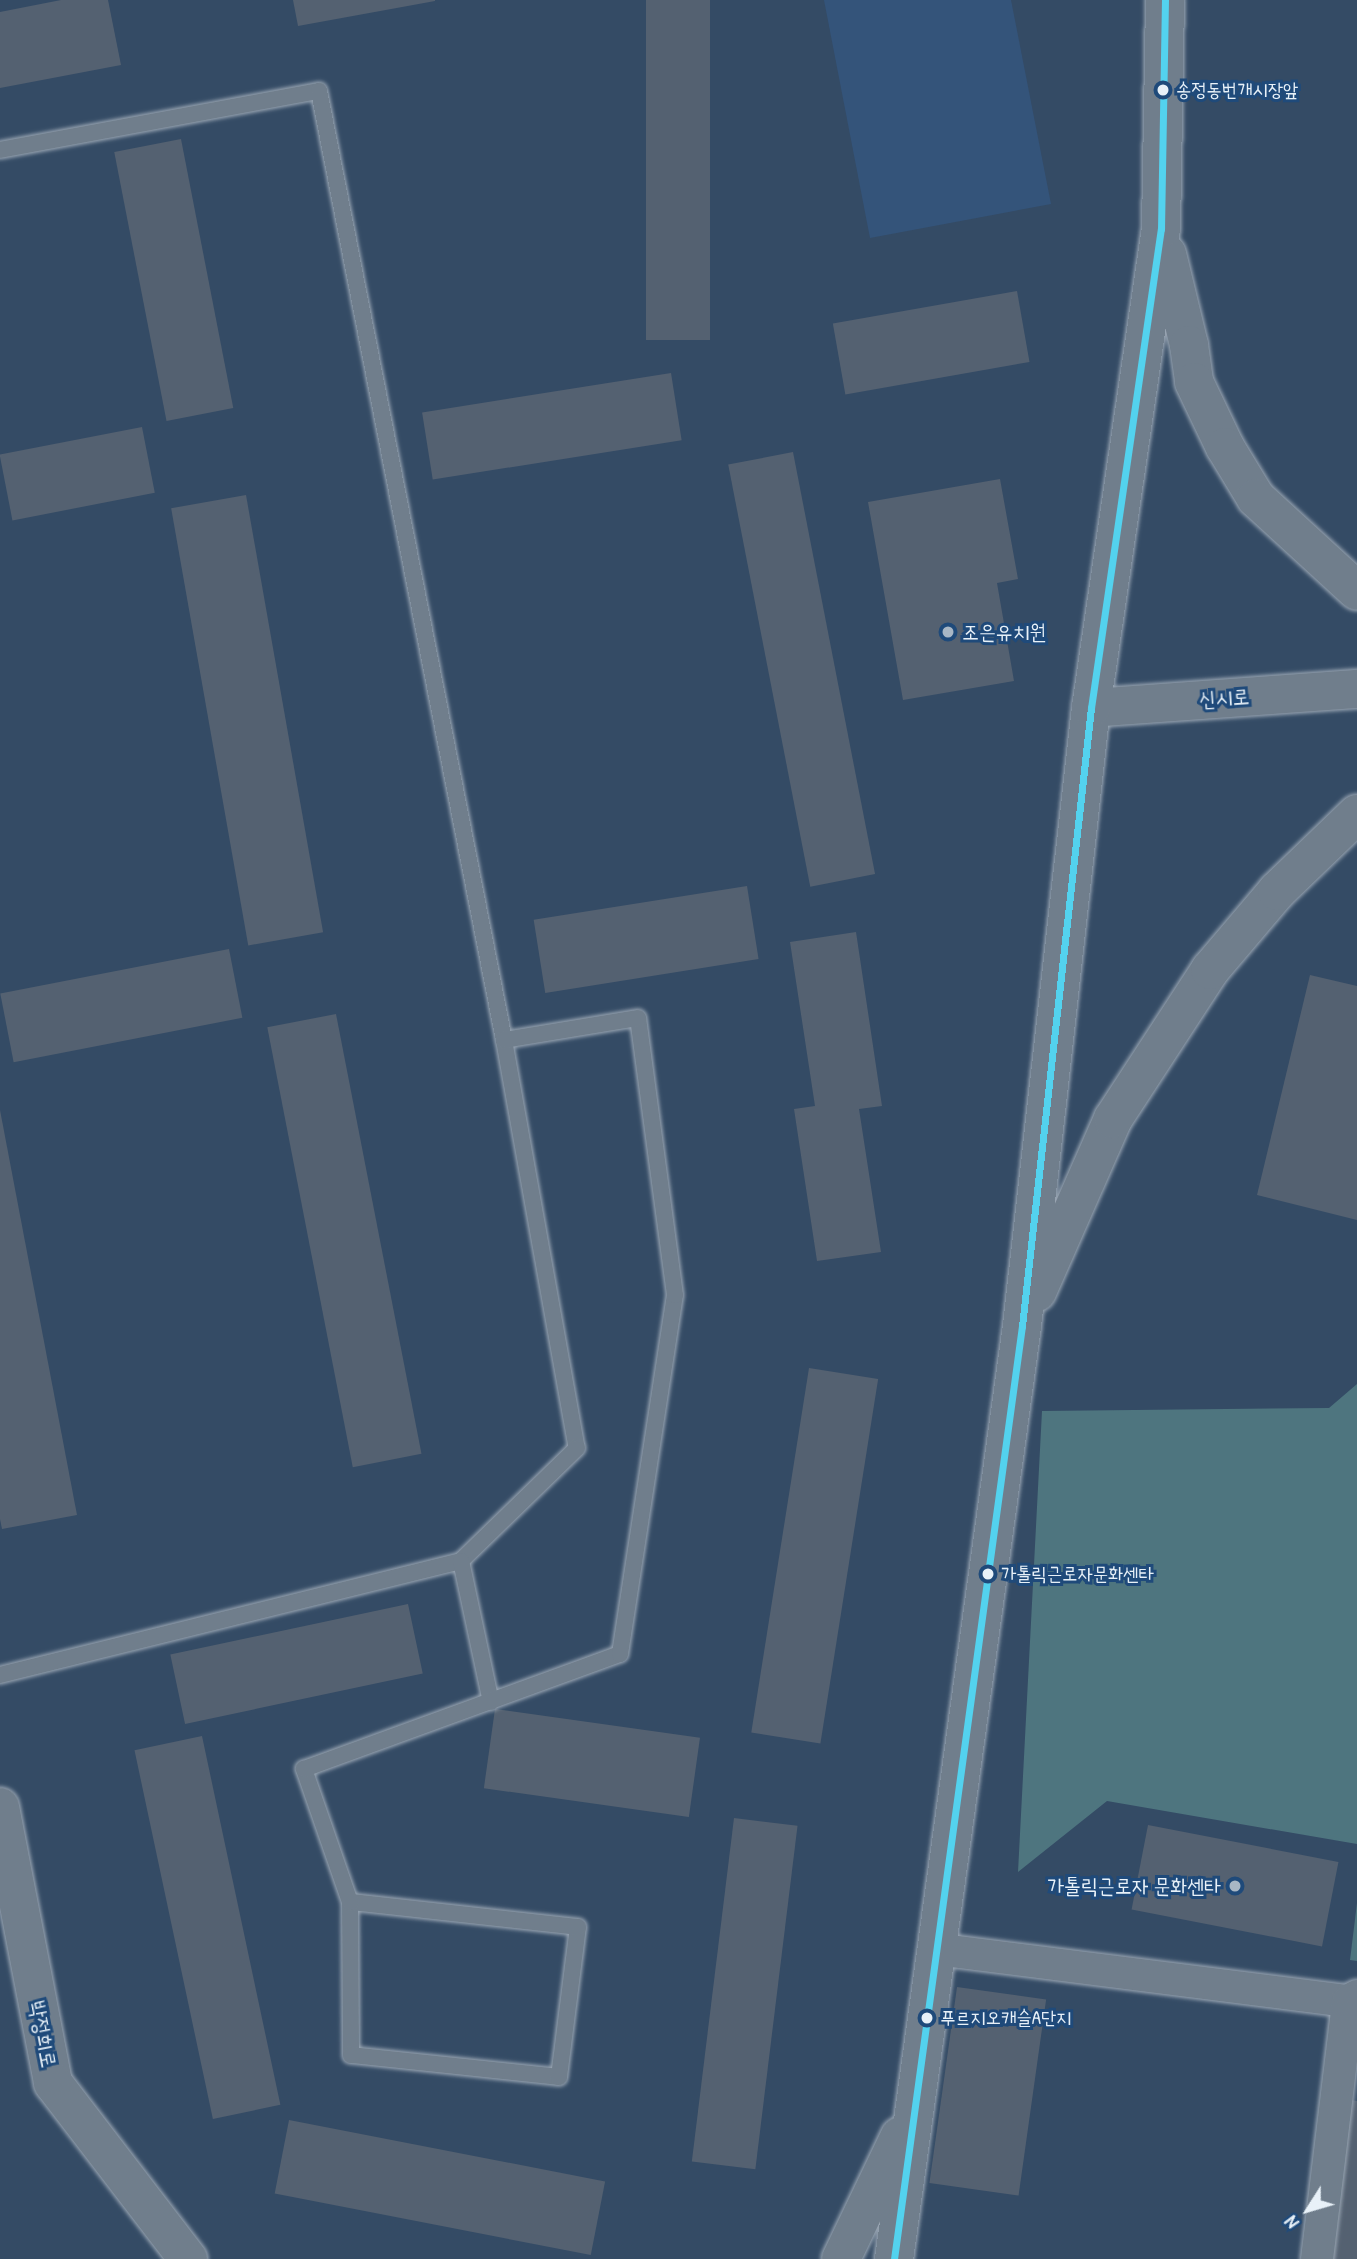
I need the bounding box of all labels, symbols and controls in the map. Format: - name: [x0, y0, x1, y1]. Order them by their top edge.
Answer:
- place label: 송정동번개시장앞: [1176, 79, 1298, 101]
- marker: 송정동번개시장앞: [1156, 83, 1170, 97]
- place label: 조은유치원: [962, 619, 1046, 645]
- marker: 조은유치원: [940, 624, 956, 640]
- street label: 신시로: [1198, 684, 1250, 712]
- place label: 가톨릭근로자문화센타: [1001, 1563, 1154, 1585]
- marker: 가톨릭근로자문화센타: [981, 1567, 995, 1581]
- place label: 가톨릭근로자 문화센타: [1047, 1873, 1221, 1899]
- marker: 가톨릭근로자 문화센타: [1227, 1878, 1243, 1894]
- street label: 박정희로: [24, 1998, 62, 2070]
- place label: 푸르지오캐슬A단지: [940, 2007, 1072, 2029]
- marker: 푸르지오캐슬A단지: [920, 2011, 934, 2025]
- north arrow: [1273, 2175, 1343, 2245]
- text: N: [1278, 2211, 1305, 2235]

